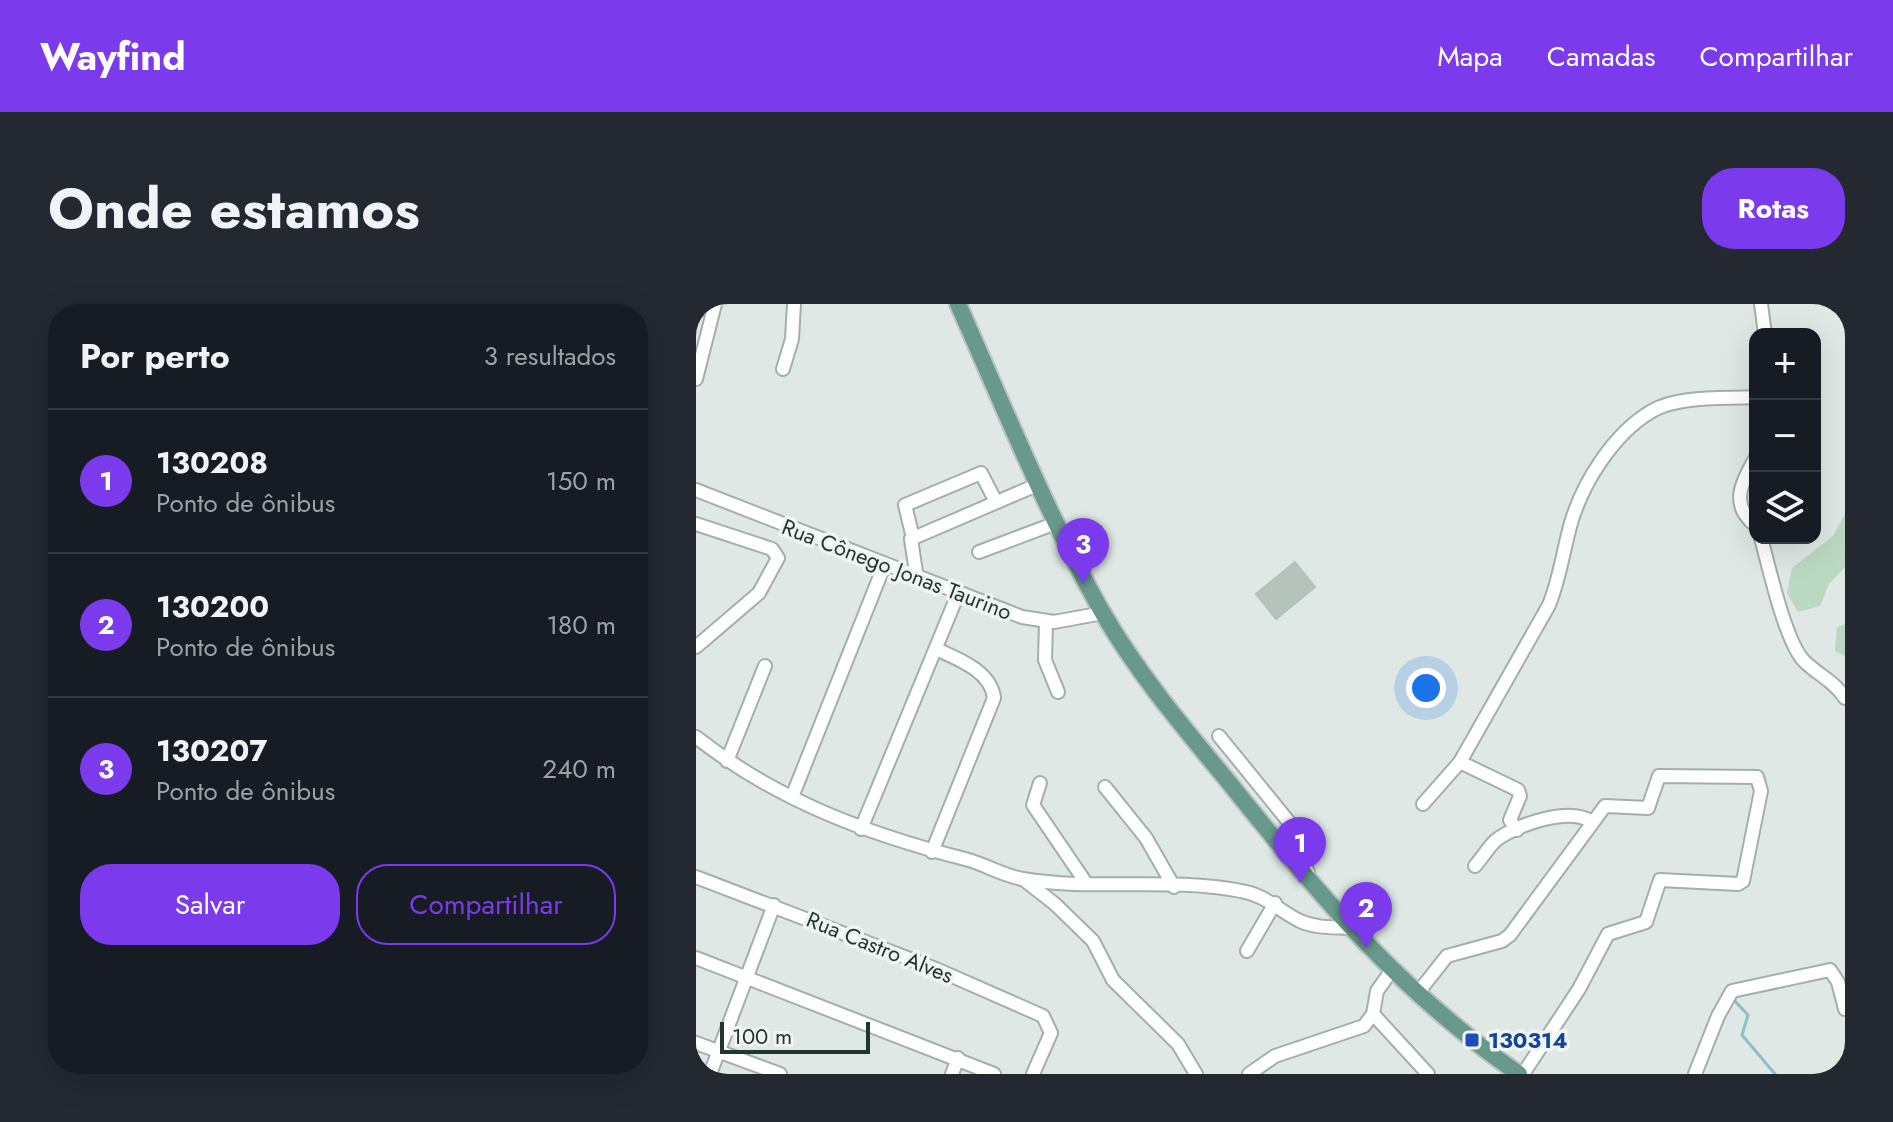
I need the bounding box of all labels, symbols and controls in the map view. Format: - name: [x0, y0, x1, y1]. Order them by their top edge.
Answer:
- text: Wayfind: [40, 29, 186, 84]
- text: Mapa: [1437, 36, 1503, 77]
- text: Camadas: [1547, 36, 1655, 77]
- text: Compartilhar: [1699, 36, 1853, 77]
- text: Onde estamos: [48, 168, 420, 249]
- button: Rotas: [1702, 168, 1845, 249]
- map controls: [1749, 328, 1821, 544]
- button: +: [1749, 328, 1821, 400]
- text: Por perto: [80, 332, 230, 381]
- text: 3 resultados: [484, 337, 616, 375]
- button: −: [1749, 400, 1821, 472]
- text: 130208: [156, 441, 268, 484]
- text: 1: [99, 462, 113, 500]
- text: 150 m: [546, 462, 616, 500]
- button: layers: [1749, 472, 1821, 544]
- text: Ponto de ônibus: [156, 484, 335, 522]
- street label: Rua Cônego Jonas Taurino: [777, 510, 1017, 628]
- pin: 3: [1057, 518, 1109, 584]
- text: 130200: [156, 585, 269, 628]
- text: 2: [97, 606, 115, 644]
- text: 180 m: [546, 606, 616, 644]
- text: Ponto de ônibus: [156, 628, 335, 666]
- your location: [1406, 668, 1446, 708]
- text: 130207: [156, 729, 267, 772]
- text: 3: [98, 750, 114, 788]
- text: 240 m: [542, 750, 616, 788]
- text: Ponto de ônibus: [156, 772, 335, 810]
- pin: 1: [1274, 817, 1326, 883]
- button: Salvar: [80, 864, 340, 945]
- button: Compartilhar: [356, 864, 616, 945]
- pin: 2: [1340, 882, 1392, 948]
- street label: Rua Castro Alves: [802, 903, 958, 991]
- scale bar: [720, 1018, 870, 1054]
- text: 100 m: [732, 1020, 792, 1052]
- place label: 130314: [1488, 1024, 1568, 1056]
- marker: 130314: [1463, 1031, 1481, 1049]

